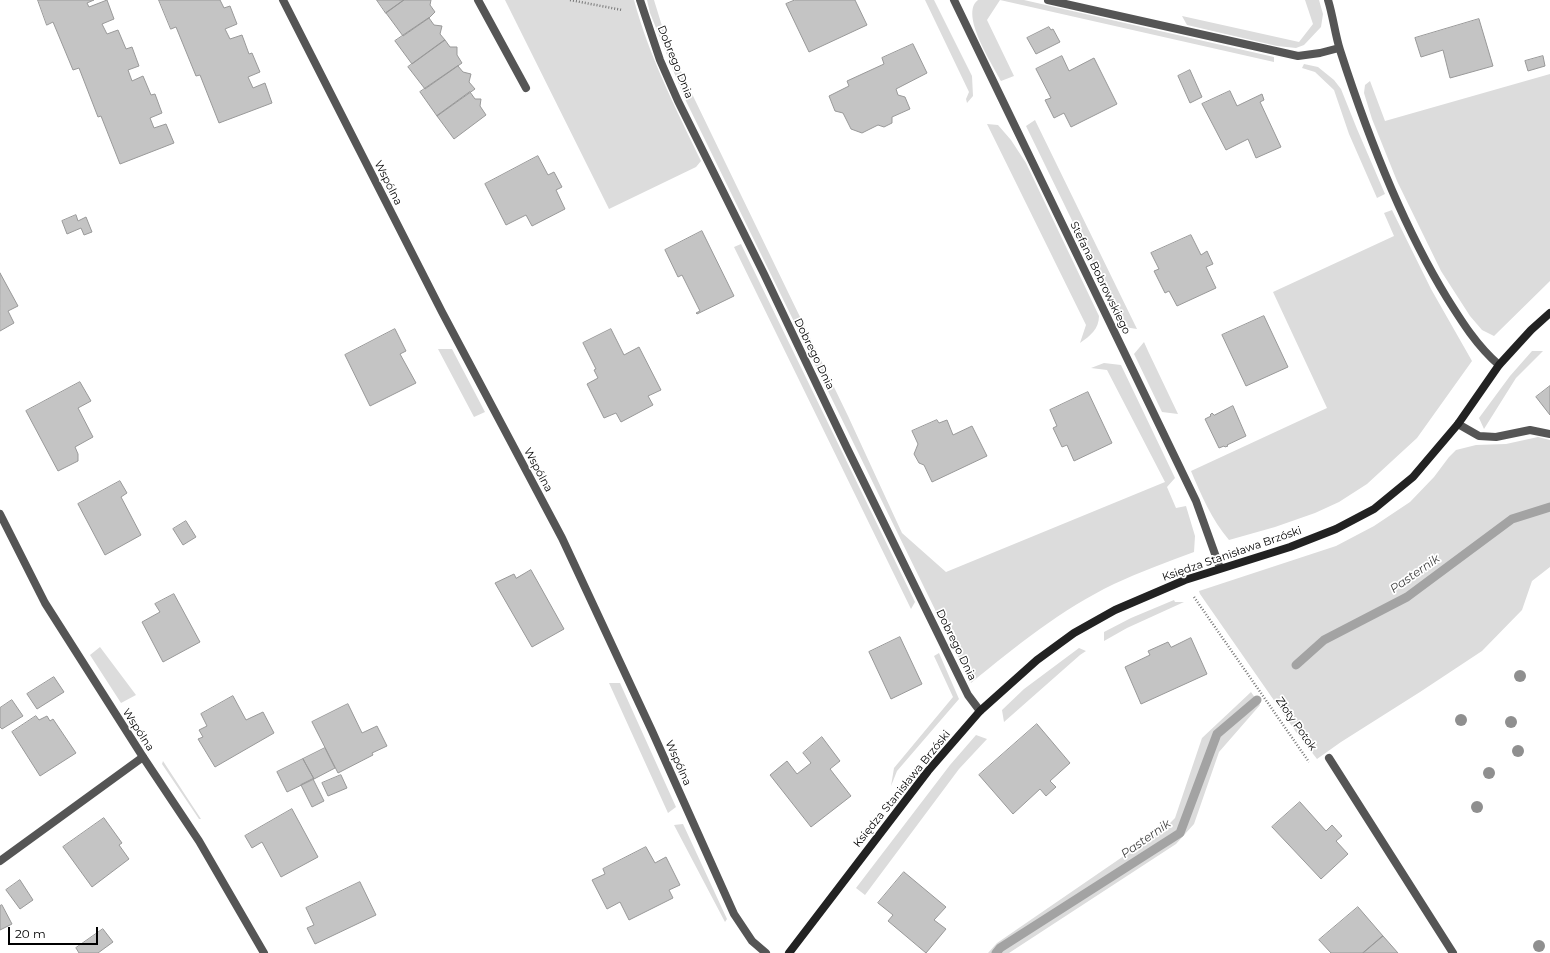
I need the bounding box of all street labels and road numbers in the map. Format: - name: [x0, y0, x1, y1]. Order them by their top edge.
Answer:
- street label: Dobrego Dnia: [654, 24, 696, 100]
- street label: Wspólna: [371, 159, 405, 207]
- street label: Stefana Bobrowskiego: [1067, 219, 1133, 337]
- street label: Dobrego Dnia: [791, 316, 837, 392]
- street label: Wspólna: [521, 446, 555, 494]
- street label: Księdza Stanisława Brzóski: [1161, 524, 1303, 584]
- street label: Dobrego Dnia: [933, 607, 979, 683]
- street label: Złoty Potok: [1273, 695, 1319, 753]
- street label: Wspólna: [119, 706, 157, 754]
- street label: Księdza Stanisława Brzóski: [851, 728, 953, 850]
- street label: Wspólna: [662, 738, 694, 788]

